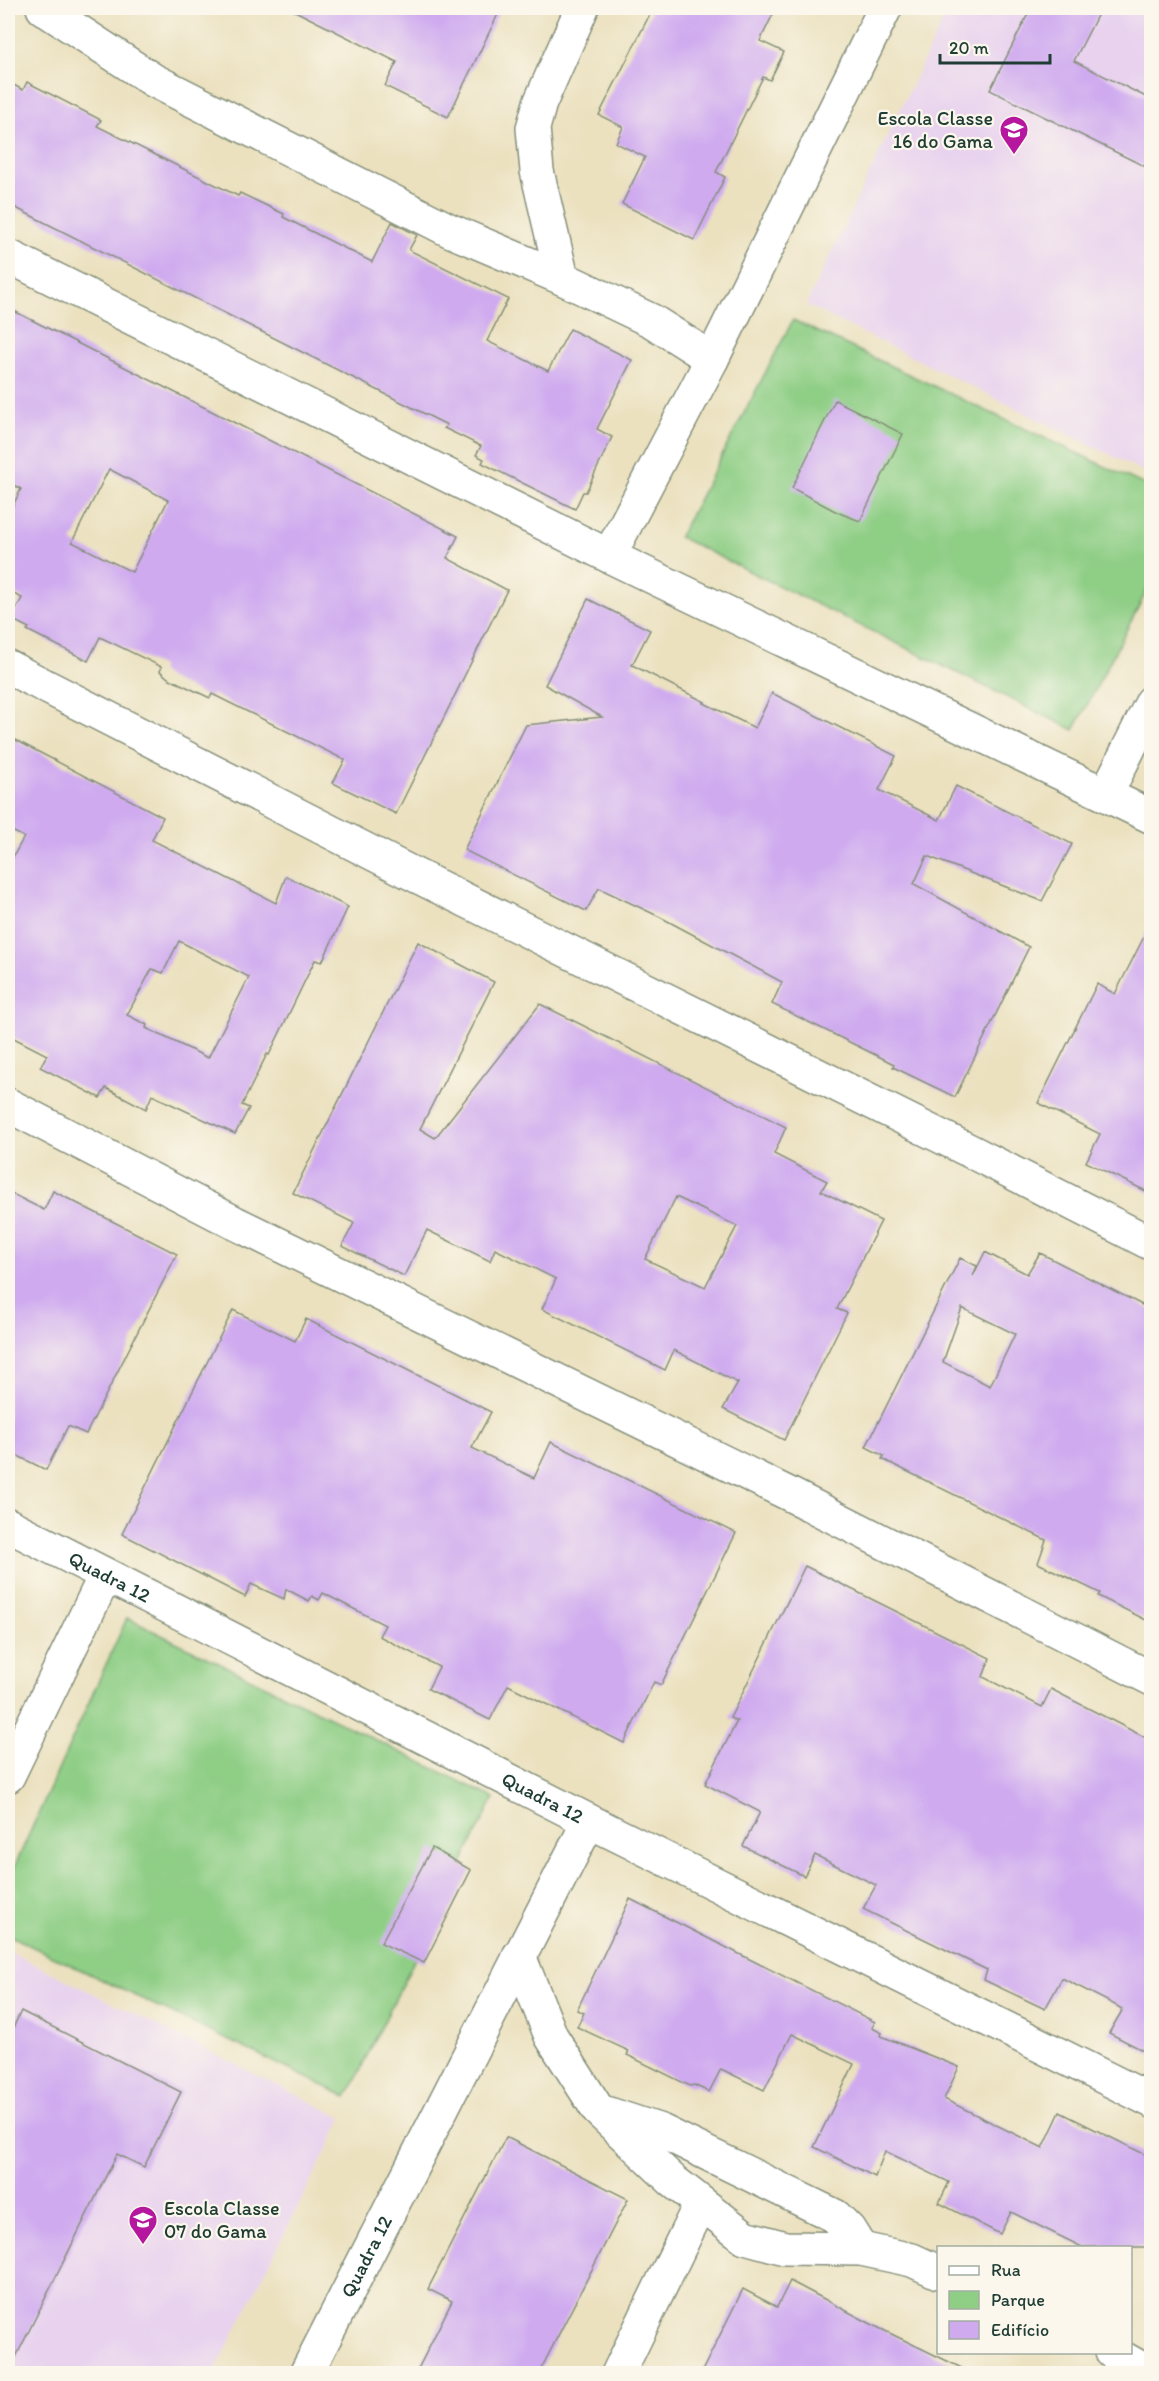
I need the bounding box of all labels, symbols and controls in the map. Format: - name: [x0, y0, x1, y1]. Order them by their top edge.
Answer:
- scale bar: [940, 27, 1050, 65]
- text: 20 m: [949, 37, 989, 59]
- place label: Escola Classe 16 do Gama: [877, 106, 994, 153]
- school or university icon: Escola Classe 16 do Gama: [998, 114, 1030, 156]
- street label: Quadra 12: [65, 1546, 155, 1608]
- street label: Quadra 12: [498, 1767, 588, 1828]
- place label: Escola Classe 07 do Gama: [164, 2196, 280, 2243]
- school or university icon: Escola Classe 07 do Gama: [127, 2204, 159, 2246]
- street label: Quadra 12: [335, 2211, 397, 2301]
- legend: [937, 2246, 1132, 2354]
- text: Rua: [991, 2259, 1021, 2281]
- text: Parque: [991, 2289, 1045, 2311]
- text: Edifício: [991, 2319, 1049, 2341]

